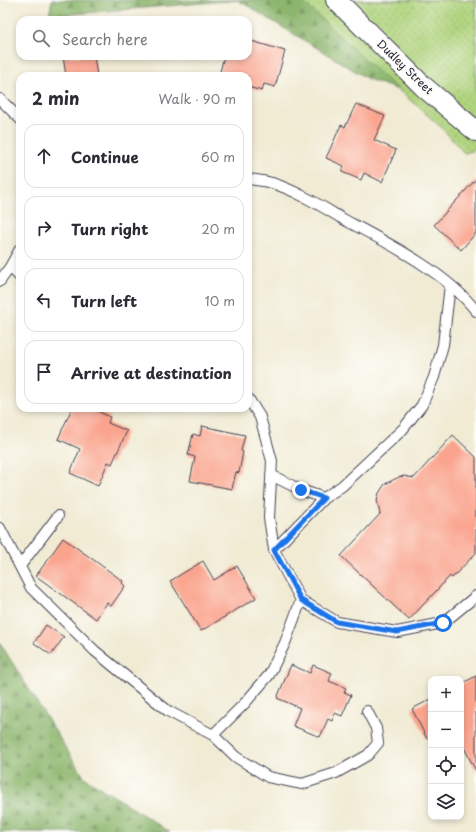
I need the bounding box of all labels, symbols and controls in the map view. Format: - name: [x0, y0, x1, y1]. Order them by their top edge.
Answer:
- search box: [16, 16, 252, 60]
- icon: search: [30, 27, 52, 49]
- text: Search here: [62, 27, 148, 50]
- street label: Dudley Street: [373, 35, 438, 98]
- text: 2 min: [32, 85, 79, 111]
- text: Walk · 90 m: [159, 89, 236, 108]
- icon: ahead: [33, 145, 55, 167]
- text: Continue: [71, 145, 139, 168]
- text: 60 m: [201, 147, 235, 166]
- icon: right: [33, 217, 55, 239]
- text: Turn right: [71, 217, 148, 240]
- text: 20 m: [201, 219, 235, 238]
- icon: left: [33, 289, 55, 311]
- text: Turn left: [71, 289, 137, 312]
- text: 10 m: [205, 291, 235, 310]
- icon: arrive: [33, 361, 55, 383]
- text: Arrive at destination: [71, 361, 232, 384]
- route end: [292, 481, 310, 499]
- route start: [434, 614, 452, 632]
- map controls: [428, 676, 464, 820]
- button: +: [428, 676, 464, 712]
- button: −: [428, 712, 464, 748]
- button: locate: [428, 748, 464, 784]
- button: layers: [428, 784, 464, 820]

